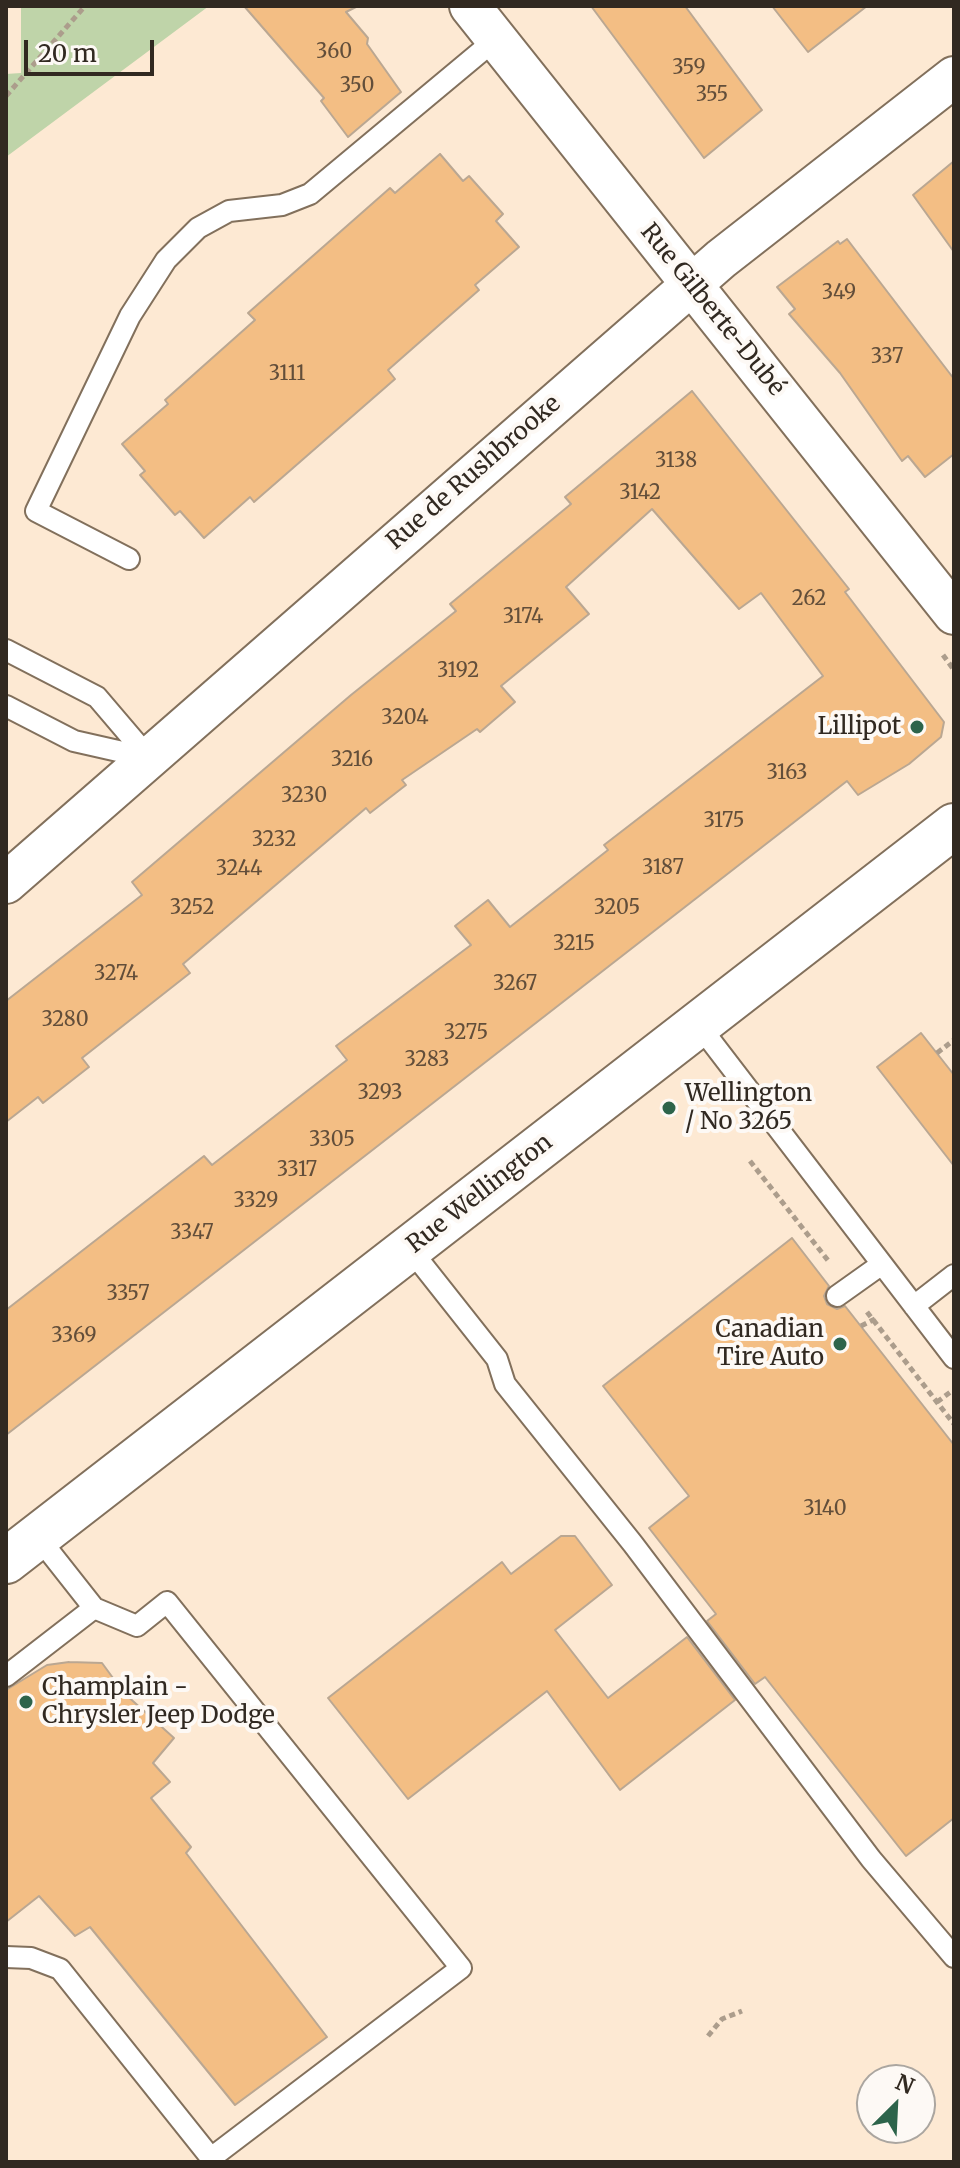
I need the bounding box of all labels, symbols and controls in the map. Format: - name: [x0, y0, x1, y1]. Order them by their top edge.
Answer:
- scale bar: [28, 24, 158, 74]
- text: 20 m: [38, 38, 97, 69]
- house number: 360: [316, 40, 352, 64]
- house number: 359: [672, 56, 706, 80]
- house number: 350: [340, 74, 374, 98]
- house number: 355: [696, 83, 728, 107]
- street label: Rue Gilberte-Dubé: [634, 218, 790, 402]
- house number: 349: [822, 281, 856, 305]
- house number: 337: [871, 345, 903, 369]
- house number: 3111: [269, 362, 305, 386]
- street label: Rue de Rushbrooke: [381, 390, 567, 556]
- house number: 3138: [655, 449, 697, 473]
- house number: 3142: [619, 481, 661, 505]
- house number: 262: [792, 587, 826, 611]
- house number: 3174: [503, 605, 543, 629]
- house number: 3192: [437, 659, 479, 683]
- house number: 3204: [381, 706, 429, 730]
- place label: Lillipot: [818, 713, 901, 741]
- marker: Lillipot: [908, 718, 926, 736]
- house number: 3216: [331, 748, 373, 772]
- house number: 3163: [766, 761, 808, 785]
- house number: 3230: [281, 784, 327, 808]
- house number: 3175: [704, 809, 744, 833]
- house number: 3232: [252, 828, 296, 852]
- house number: 3187: [642, 856, 684, 880]
- house number: 3244: [216, 857, 262, 881]
- house number: 3252: [170, 896, 214, 920]
- house number: 3205: [594, 896, 640, 920]
- house number: 3215: [553, 932, 595, 956]
- house number: 3274: [94, 962, 138, 986]
- house number: 3267: [493, 972, 537, 996]
- house number: 3280: [41, 1008, 89, 1032]
- house number: 3275: [444, 1021, 488, 1045]
- house number: 3283: [404, 1048, 450, 1072]
- place label: Wellington / No 3265: [685, 1080, 812, 1136]
- house number: 3293: [358, 1081, 402, 1105]
- marker: Wellington / No 3265: [660, 1099, 678, 1117]
- house number: 3305: [309, 1128, 355, 1152]
- street label: Rue Wellington: [402, 1128, 558, 1260]
- house number: 3317: [277, 1158, 317, 1182]
- house number: 3329: [234, 1189, 278, 1213]
- house number: 3347: [170, 1221, 214, 1245]
- house number: 3357: [106, 1282, 150, 1306]
- place label: Canadian Tire Auto: [715, 1316, 824, 1372]
- house number: 3369: [51, 1324, 97, 1348]
- marker: Canadian Tire Auto: [831, 1335, 849, 1353]
- house number: 3140: [803, 1497, 847, 1521]
- place label: Champlain - Chrysler Jeep Dodge: [42, 1674, 275, 1730]
- marker: Champlain - Chrysler Jeep Dodge: [17, 1693, 35, 1711]
- north arrow: [856, 2064, 936, 2144]
- text: N: [891, 2068, 919, 2100]

